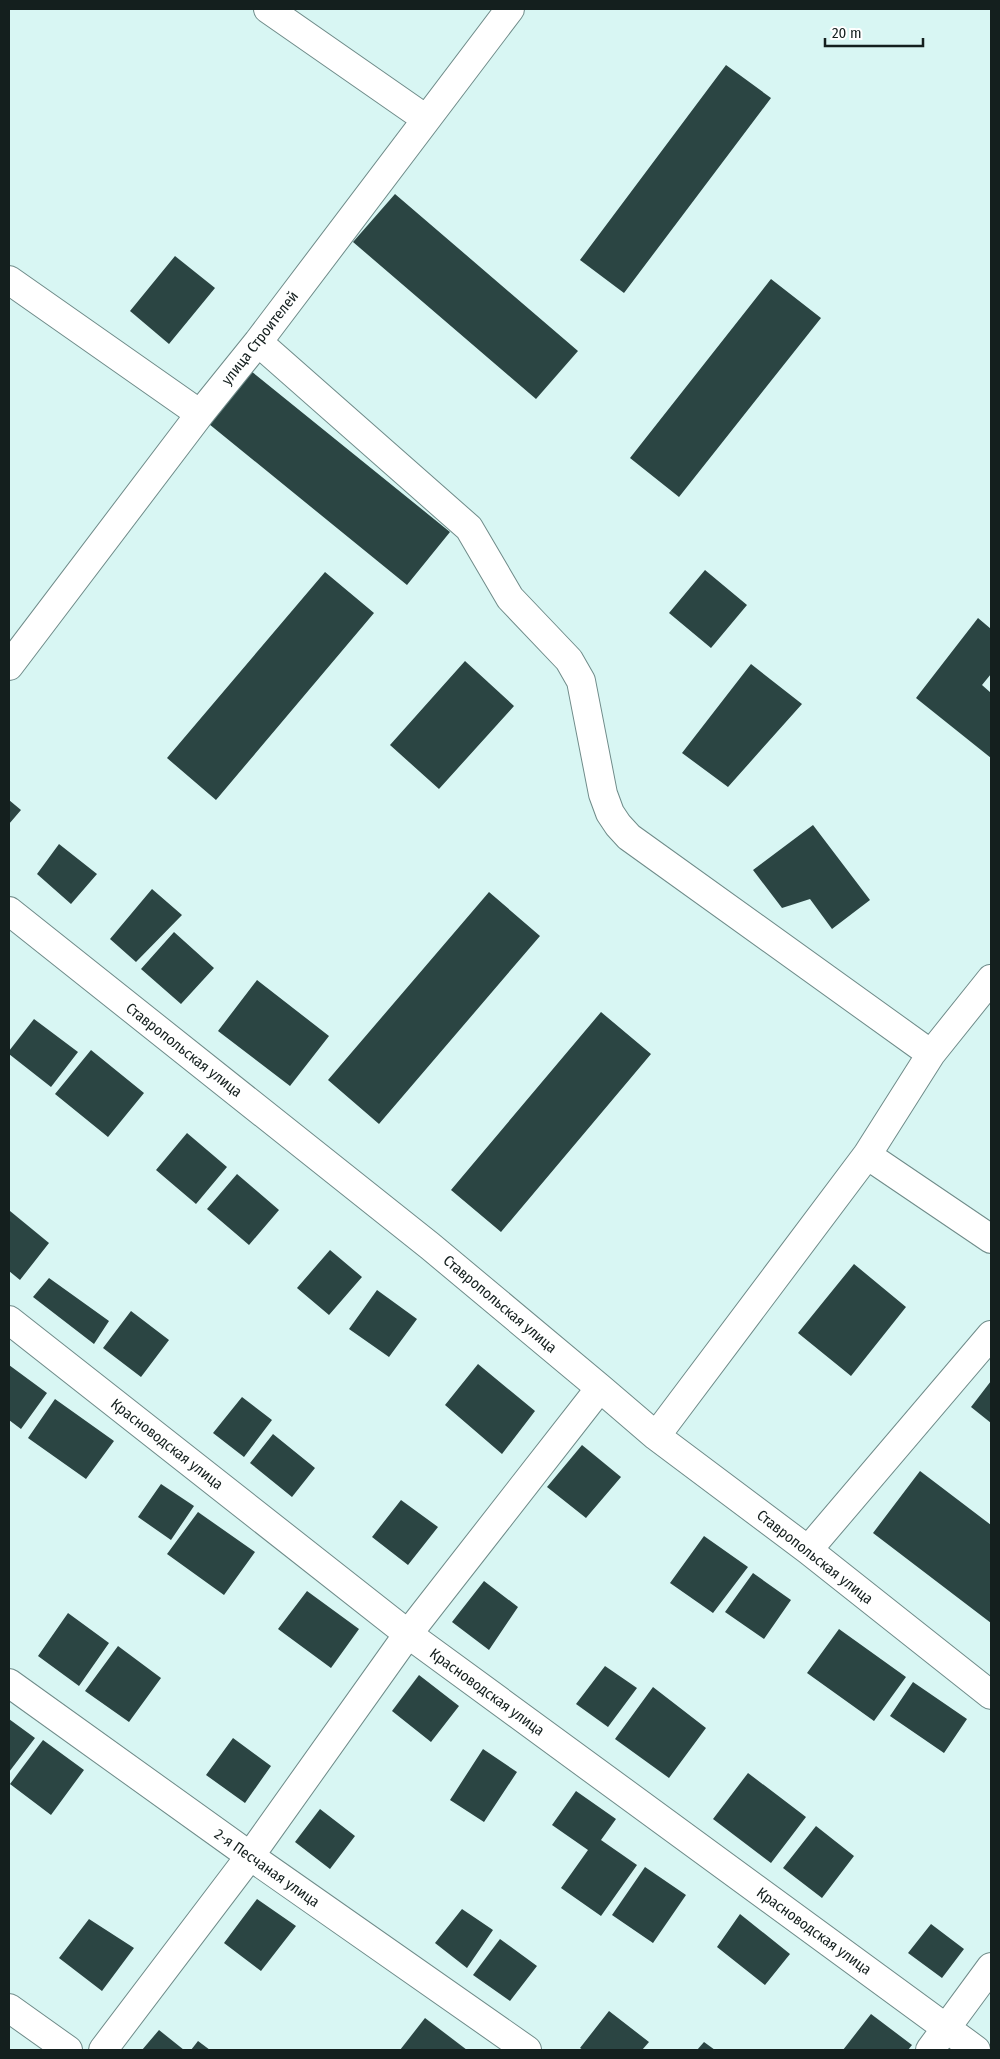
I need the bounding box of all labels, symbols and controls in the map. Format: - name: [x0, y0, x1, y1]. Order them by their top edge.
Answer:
- scale bar: [825, 15, 922, 47]
- text: 20 m: [832, 24, 862, 42]
- street label: улица Строителей: [218, 287, 302, 389]
- street label: Ставропольская улица: [122, 999, 246, 1101]
- street label: Ставропольская улица: [440, 1251, 560, 1357]
- street label: Красноводская улица: [107, 1395, 227, 1493]
- street label: Ставропольская улица: [753, 1506, 877, 1608]
- street label: Красноводская улица: [426, 1644, 548, 1740]
- street label: 2-я Песчаная улица: [211, 1825, 323, 1911]
- street label: Красноводская улица: [753, 1883, 875, 1979]

